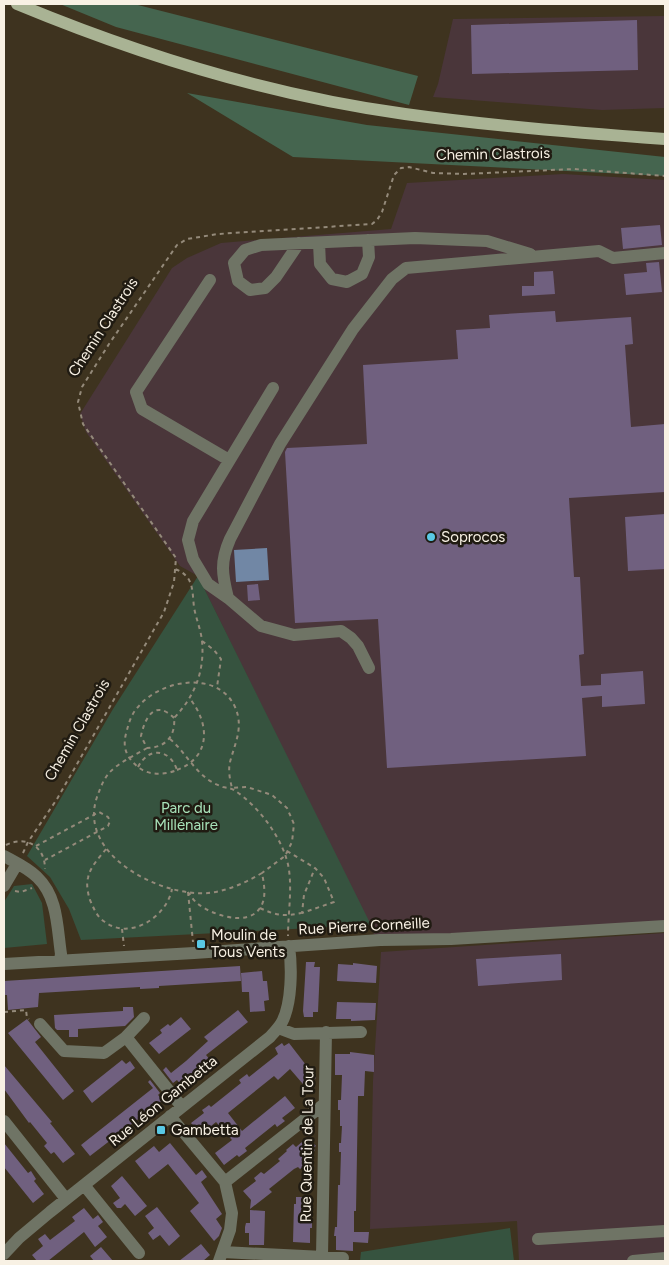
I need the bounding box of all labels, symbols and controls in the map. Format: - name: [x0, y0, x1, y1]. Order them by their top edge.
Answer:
- street label: Chemin Clastrois: [436, 144, 550, 164]
- street label: Chemin Clastrois: [64, 274, 142, 380]
- place label: Soprocos: [441, 528, 505, 546]
- marker: Soprocos: [425, 531, 437, 543]
- street label: Chemin Clastrois: [41, 676, 113, 784]
- park label: Parc du Millénaire: [154, 799, 218, 834]
- street label: Rue Pierre Corneille: [298, 914, 430, 938]
- place label: Moulin de Tous Vents: [211, 926, 285, 961]
- marker: Moulin de Tous Vents: [195, 938, 207, 950]
- street label: Rue Léon Gambetta: [105, 1052, 221, 1150]
- street label: Rue Quentin de La Tour: [297, 1065, 317, 1223]
- place label: Gambetta: [171, 1121, 239, 1139]
- marker: Gambetta: [155, 1124, 167, 1136]

